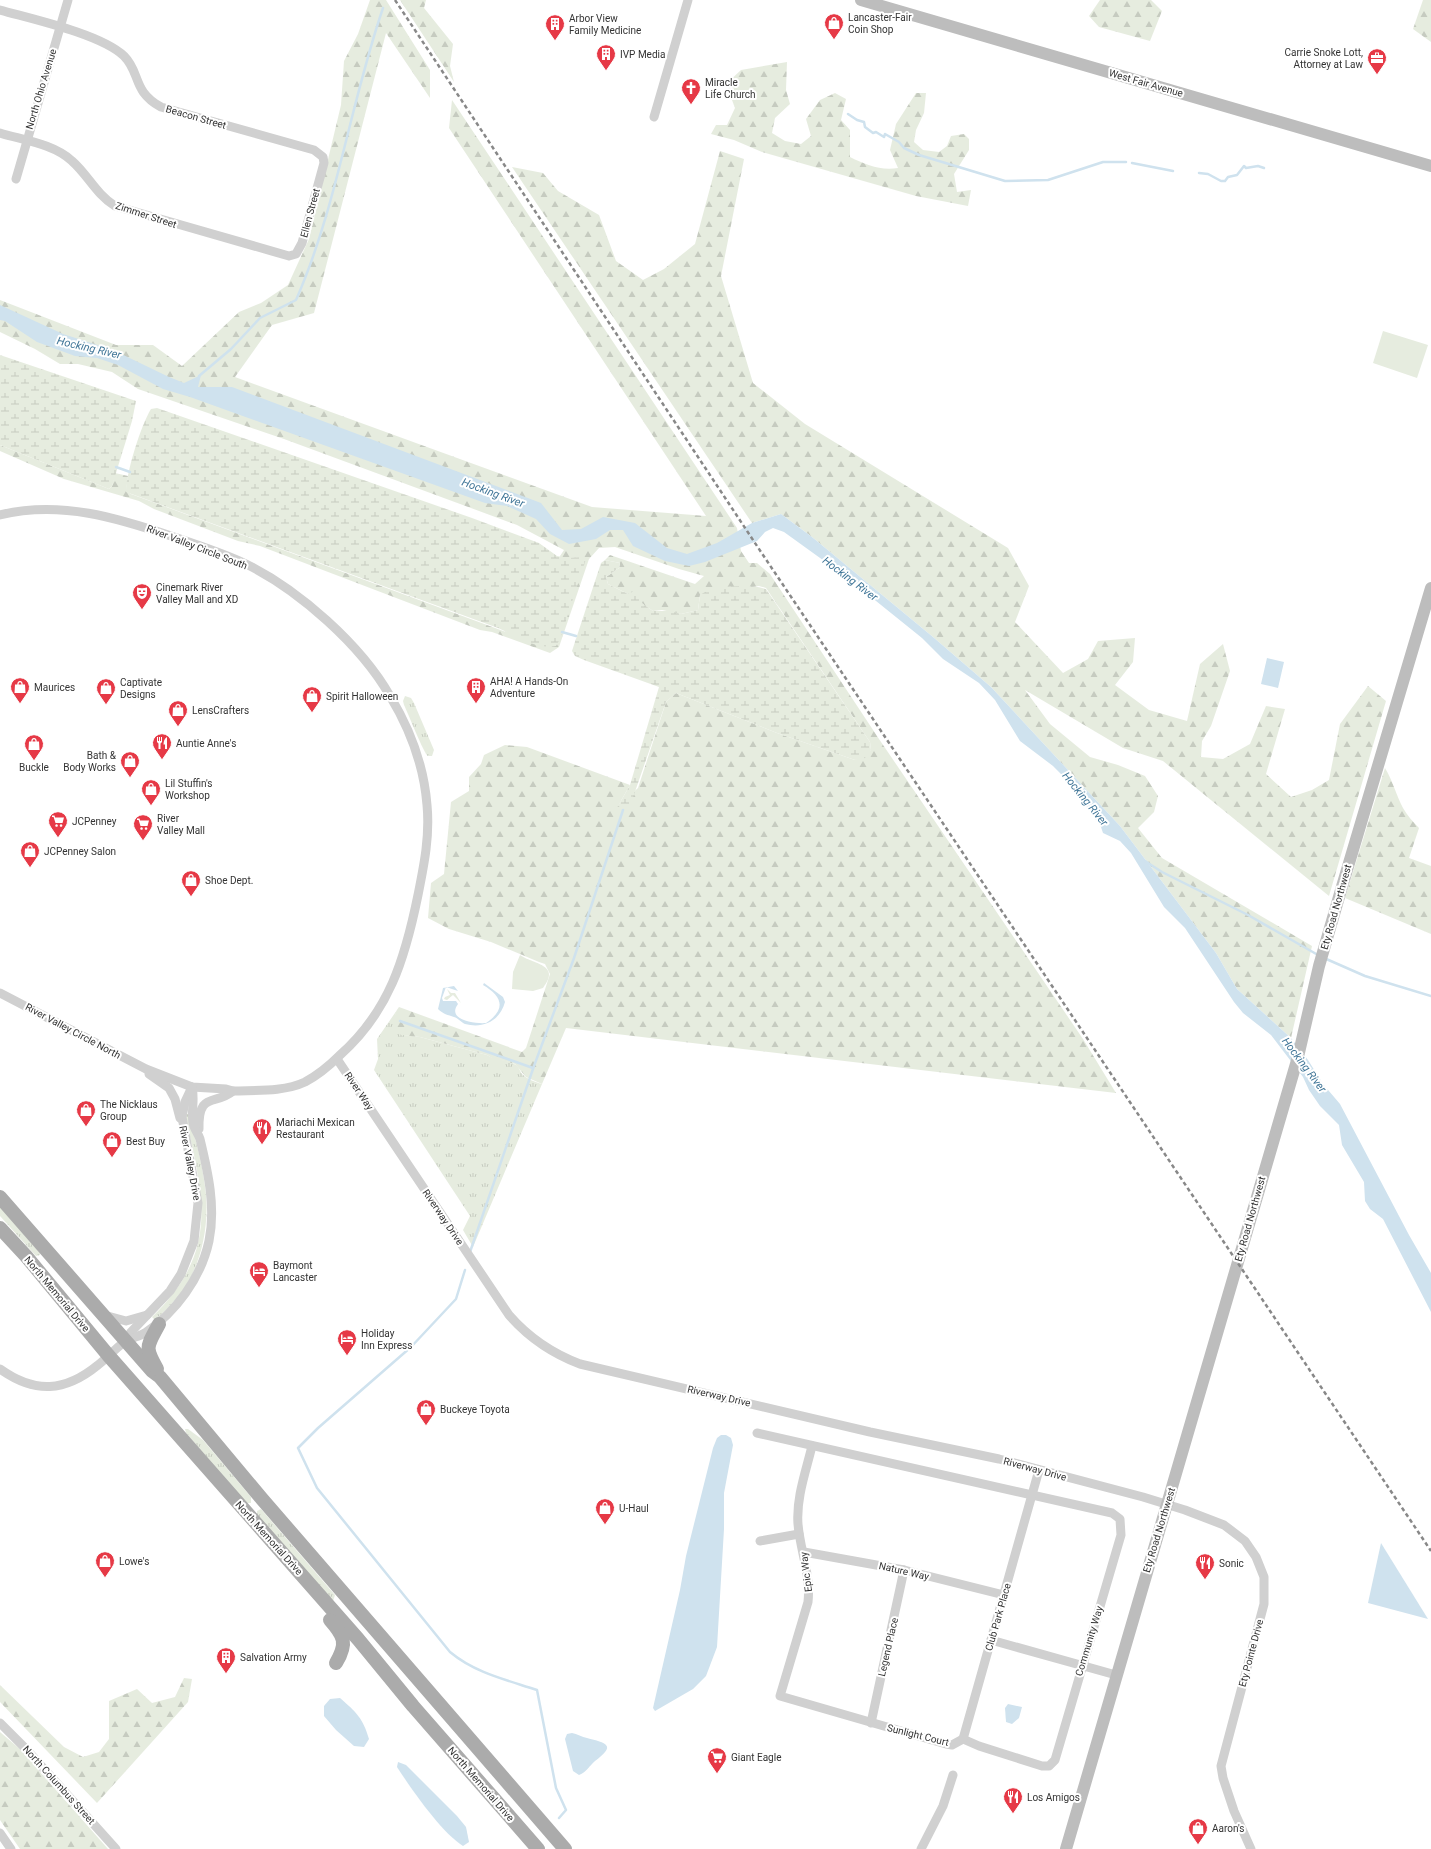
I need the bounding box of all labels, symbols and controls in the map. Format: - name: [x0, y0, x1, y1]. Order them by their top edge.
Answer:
- shop icon: Lancaster-Fair Coin Shop: [823, 12, 845, 40]
- place label: Lancaster-Fair Coin Shop: [848, 12, 912, 35]
- building icon: Arbor View Family Medicine: [544, 13, 566, 41]
- place label: Arbor View Family Medicine: [569, 13, 641, 36]
- building icon: IVP Media: [595, 43, 617, 71]
- street label: North Ohio Avenue: [24, 47, 58, 131]
- place label: Carrie Snoke Lott, Attorney at Law: [1285, 47, 1363, 70]
- office icon: Carrie Snoke Lott, Attorney at Law: [1366, 47, 1388, 75]
- place label: IVP Media: [620, 49, 665, 60]
- street label: West Fair Avenue: [1108, 67, 1184, 99]
- church icon: Miracle Life Church: [680, 77, 702, 105]
- place label: Miracle Life Church: [705, 77, 756, 100]
- street label: Beacon Street: [165, 103, 227, 131]
- street label: Ellen Street: [298, 187, 322, 239]
- street label: Zimmer Street: [114, 200, 178, 230]
- water label: Hocking River: [56, 334, 123, 362]
- water label: Hocking River: [460, 476, 526, 510]
- street label: River Valley Circle South: [145, 523, 249, 571]
- water label: Hocking River: [820, 554, 880, 604]
- theatre icon: Cinemark River Valley Mall and XD: [131, 582, 153, 610]
- place label: Cinemark River Valley Mall and XD: [156, 582, 238, 605]
- shop icon: Maurices: [9, 676, 31, 704]
- building icon: AHA! A Hands-On Adventure: [465, 676, 487, 704]
- place label: AHA! A Hands-On Adventure: [490, 676, 568, 699]
- shop icon: Captivate Designs: [95, 677, 117, 705]
- place label: Captivate Designs: [120, 677, 162, 700]
- place label: Maurices: [34, 682, 75, 693]
- shop icon: Spirit Halloween: [301, 685, 323, 713]
- place label: Spirit Halloween: [326, 691, 398, 702]
- shop icon: LensCrafters: [167, 699, 189, 727]
- place label: LensCrafters: [192, 705, 249, 716]
- restaurant icon: Auntie Anne's: [151, 732, 173, 760]
- shop icon: Buckle: [23, 733, 45, 761]
- place label: Auntie Anne's: [176, 738, 236, 749]
- place label: Bath & Body Works: [63, 750, 117, 773]
- shop icon: Bath & Body Works: [119, 750, 141, 778]
- place label: Buckle: [19, 762, 49, 773]
- water label: Hocking River: [1059, 769, 1111, 829]
- shop icon: Lil Stuffin's Workshop: [140, 778, 162, 806]
- place label: Lil Stuffin's Workshop: [165, 778, 213, 801]
- supermarket icon: JCPenney: [47, 810, 69, 838]
- supermarket icon: River Valley Mall: [132, 813, 154, 841]
- place label: River Valley Mall: [157, 813, 205, 836]
- place label: JCPenney: [72, 816, 117, 827]
- shop icon: JCPenney Salon: [19, 840, 41, 868]
- place label: JCPenney Salon: [44, 846, 116, 857]
- street label: Ety Road Northwest: [1319, 863, 1353, 951]
- shop icon: Shoe Dept.: [180, 869, 202, 897]
- place label: Shoe Dept.: [205, 875, 253, 886]
- street label: River Valley Circle North: [23, 1001, 123, 1061]
- water label: Hocking River: [1279, 1035, 1329, 1095]
- street label: River Way: [342, 1070, 376, 1112]
- shop icon: The Nicklaus Group: [75, 1099, 97, 1127]
- place label: The Nicklaus Group: [100, 1099, 158, 1122]
- restaurant icon: Mariachi Mexican Restaurant: [251, 1117, 273, 1145]
- place label: Mariachi Mexican Restaurant: [276, 1117, 355, 1140]
- street label: River Valley Drive: [177, 1125, 203, 1201]
- shop icon: Best Buy: [101, 1130, 123, 1158]
- place label: Best Buy: [126, 1136, 165, 1147]
- street label: Ety Road Northwest: [1233, 1175, 1267, 1263]
- street label: Riverway Drive: [420, 1187, 466, 1247]
- street label: North Memorial Drive: [22, 1254, 92, 1334]
- hotel icon: Baymont Lancaster: [248, 1260, 270, 1288]
- place label: Baymont Lancaster: [273, 1260, 318, 1283]
- hotel icon: Holiday Inn Express: [336, 1328, 358, 1356]
- place label: Holiday Inn Express: [361, 1328, 412, 1351]
- street label: Riverway Drive: [686, 1383, 752, 1409]
- shop icon: Buckeye Toyota: [415, 1398, 437, 1426]
- place label: Buckeye Toyota: [440, 1404, 510, 1415]
- street label: Riverway Drive: [1002, 1455, 1068, 1483]
- street label: Ety Road Northwest: [1141, 1486, 1177, 1574]
- shop icon: U-Haul: [594, 1497, 616, 1525]
- street label: North Memorial Drive: [233, 1499, 305, 1577]
- place label: U-Haul: [619, 1503, 649, 1514]
- shop icon: Lowe's: [94, 1550, 116, 1578]
- street label: Epic Way: [798, 1551, 814, 1593]
- restaurant icon: Sonic: [1194, 1552, 1216, 1580]
- place label: Lowe's: [119, 1556, 149, 1567]
- place label: Sonic: [1219, 1558, 1244, 1569]
- street label: Nature Way: [878, 1560, 930, 1582]
- street label: Club Park Place: [983, 1582, 1013, 1652]
- street label: Community Way: [1073, 1604, 1105, 1677]
- street label: Legend Place: [876, 1617, 900, 1677]
- street label: Ety Pointe Drive: [1237, 1618, 1265, 1688]
- building icon: Salvation Army: [215, 1646, 237, 1674]
- place label: Salvation Army: [240, 1652, 307, 1663]
- street label: Sunlight Court: [886, 1722, 950, 1748]
- street label: North Columbus Street: [21, 1743, 97, 1827]
- street label: North Memorial Drive: [446, 1745, 516, 1823]
- supermarket icon: Giant Eagle: [706, 1746, 728, 1774]
- place label: Giant Eagle: [731, 1752, 781, 1763]
- restaurant icon: Los Amigos: [1002, 1786, 1024, 1814]
- place label: Los Amigos: [1027, 1792, 1080, 1803]
- shop icon: Aaron's: [1187, 1817, 1209, 1845]
- place label: Aaron's: [1212, 1823, 1245, 1834]

